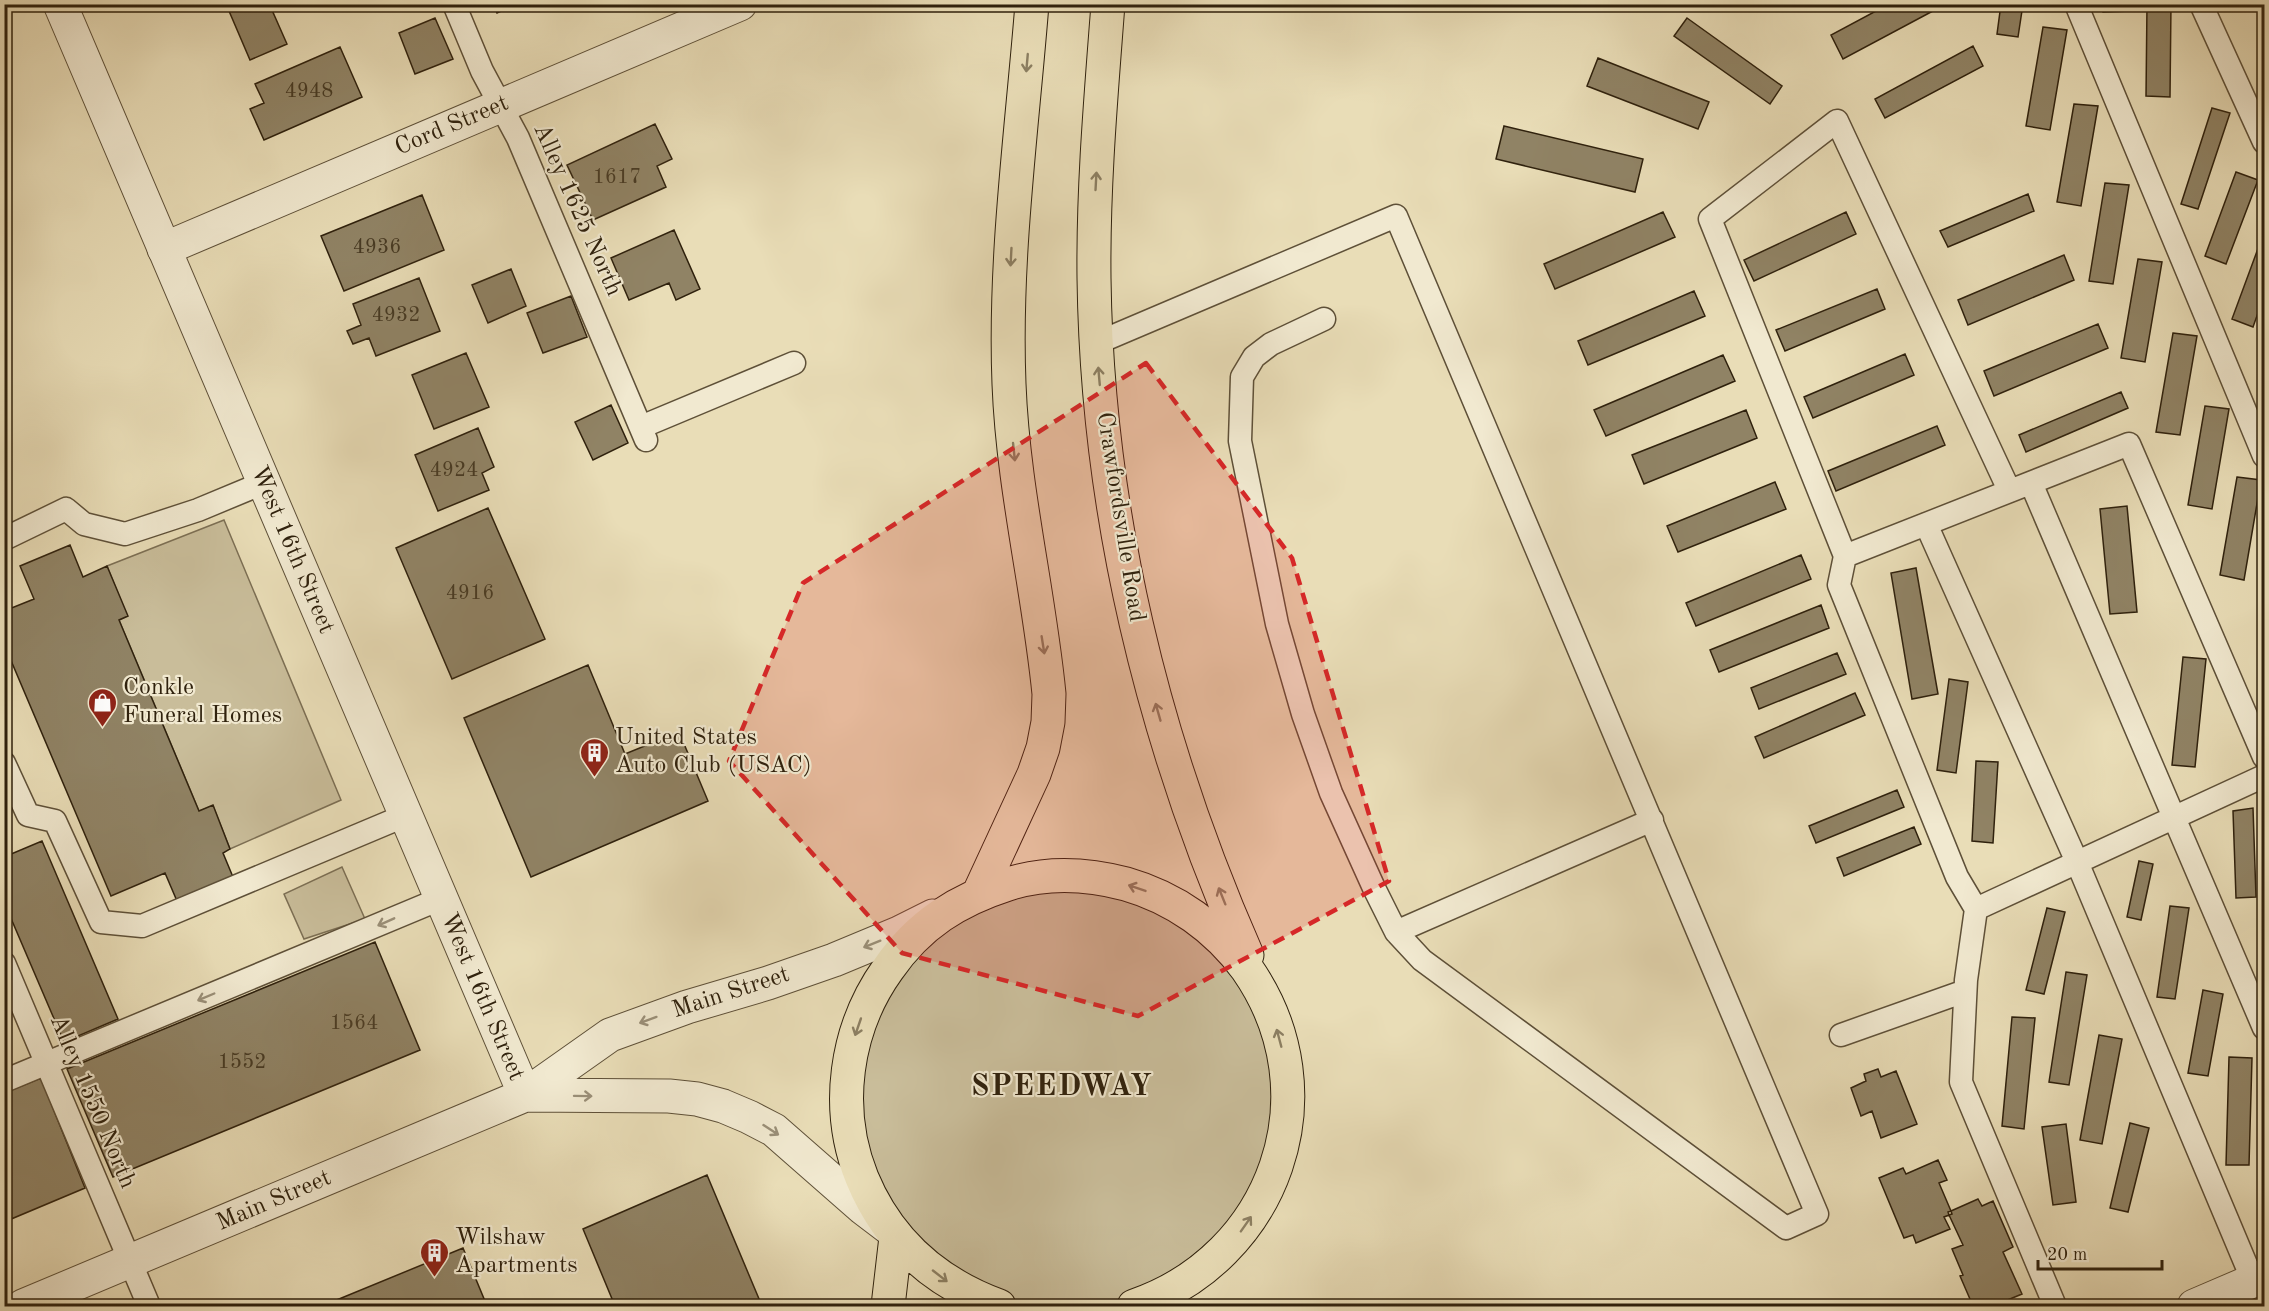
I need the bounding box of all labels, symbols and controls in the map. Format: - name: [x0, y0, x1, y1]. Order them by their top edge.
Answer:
- one-way arrow: [1021, 52, 1032, 72]
- house number: 4948: [285, 81, 333, 102]
- street label: Cord Street: [392, 91, 512, 161]
- street label: Alley 1625 North: [528, 120, 626, 300]
- house number: 1617: [593, 167, 641, 188]
- one-way arrow: [1090, 171, 1101, 191]
- house number: 4936: [353, 237, 401, 258]
- one-way arrow: [1006, 247, 1017, 267]
- house number: 4932: [372, 305, 420, 326]
- one-way arrow: [1093, 366, 1104, 386]
- street label: Crawfordsville Road: [1092, 411, 1148, 623]
- one-way arrow: [1009, 441, 1020, 461]
- house number: 4924: [430, 460, 478, 481]
- street label: West 16th Street: [246, 463, 338, 637]
- house number: 4916: [446, 583, 494, 604]
- one-way arrow: [1038, 634, 1049, 654]
- place label: Conkle Funeral Homes: [123, 676, 282, 728]
- shop icon: Conkle Funeral Homes: [86, 686, 118, 728]
- one-way arrow: [1152, 703, 1163, 722]
- place label: United States Auto Club (USAC): [615, 726, 812, 778]
- building icon: United States Auto Club (USAC): [578, 736, 610, 778]
- one-way arrow: [1128, 881, 1147, 892]
- one-way arrow: [1216, 887, 1227, 906]
- street label: West 16th Street: [436, 910, 528, 1084]
- one-way arrow: [378, 916, 396, 928]
- one-way arrow: [863, 939, 882, 950]
- street label: Main Street: [669, 963, 793, 1023]
- one-way arrow: [198, 992, 216, 1003]
- street label: Alley 1550 North: [45, 1012, 139, 1192]
- house number: 1564: [330, 1013, 378, 1034]
- one-way arrow: [639, 1016, 658, 1027]
- one-way arrow: [852, 1017, 863, 1036]
- one-way arrow: [1273, 1029, 1285, 1048]
- house number: 1552: [218, 1052, 266, 1073]
- district label: SPEEDWAY: [971, 1072, 1153, 1102]
- one-way arrow: [573, 1091, 593, 1102]
- one-way arrow: [763, 1124, 779, 1136]
- street label: Main Street: [213, 1166, 335, 1236]
- one-way arrow: [1240, 1216, 1253, 1232]
- place label: Wilshaw Apartments: [455, 1226, 578, 1278]
- scale bar: [2038, 1233, 2162, 1271]
- building icon: Wilshaw Apartments: [418, 1236, 450, 1278]
- text: 20 m: [2047, 1246, 2087, 1264]
- one-way arrow: [932, 1269, 948, 1282]

